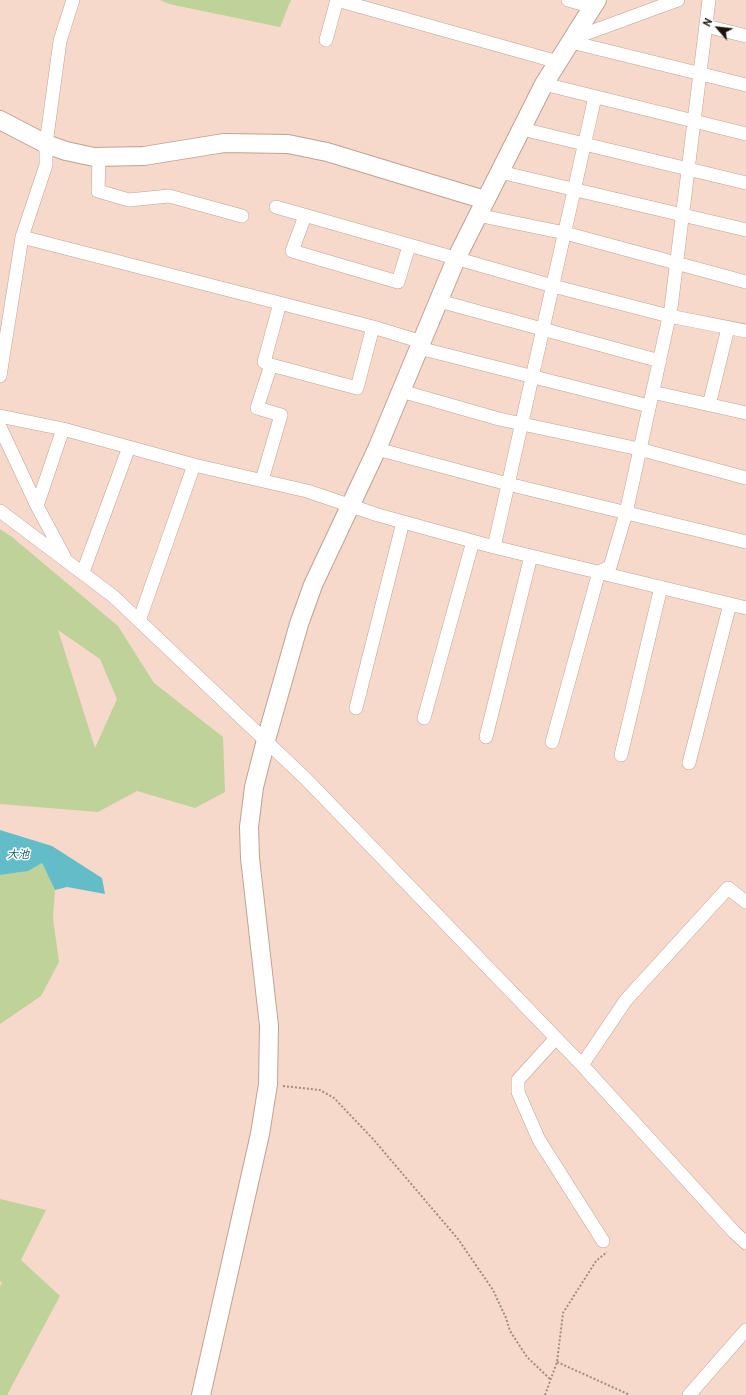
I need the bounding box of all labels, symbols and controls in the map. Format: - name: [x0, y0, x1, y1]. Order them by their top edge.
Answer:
- north arrow: [698, 8, 738, 48]
- text: N: [700, 16, 715, 29]
- water label: 大池: [7, 848, 29, 862]

